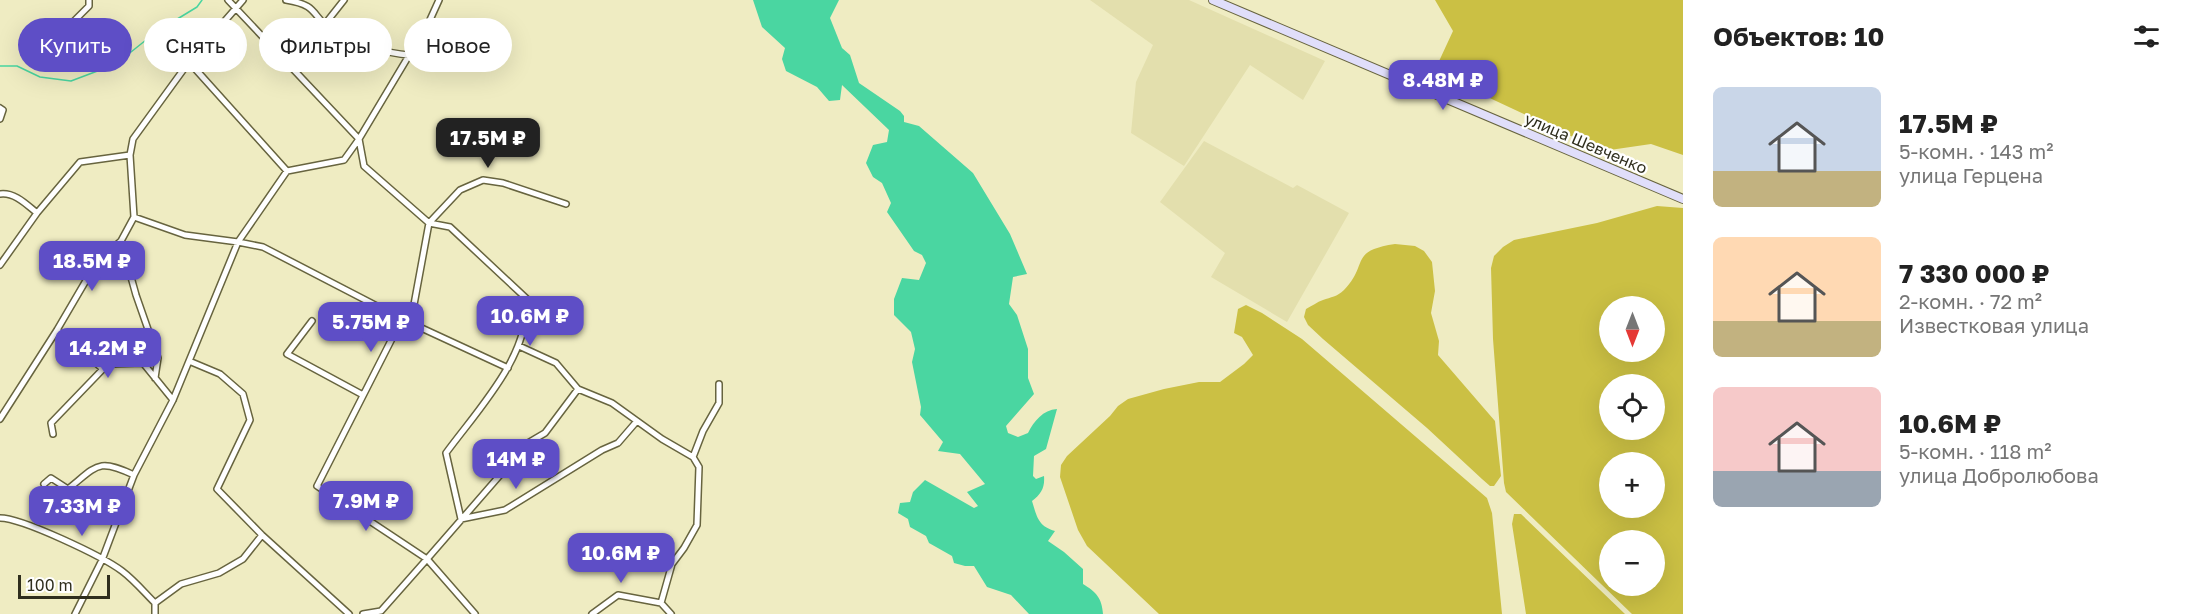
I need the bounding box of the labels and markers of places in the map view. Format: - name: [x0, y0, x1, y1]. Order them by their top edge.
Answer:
- pin: 8.48M ₽: [1388, 60, 1498, 111]
- pin: 17.5M ₽: [433, 118, 543, 169]
- pin: 18.5M ₽: [37, 241, 147, 292]
- pin: 10.6M ₽: [475, 296, 585, 347]
- pin: 5.75M ₽: [316, 302, 426, 353]
- pin: 14.2M ₽: [53, 328, 163, 379]
- pin: 14M ₽: [474, 439, 558, 490]
- pin: 7.9M ₽: [317, 481, 415, 532]
- pin: 7.33M ₽: [27, 486, 137, 537]
- pin: 10.6M ₽: [566, 533, 676, 584]

